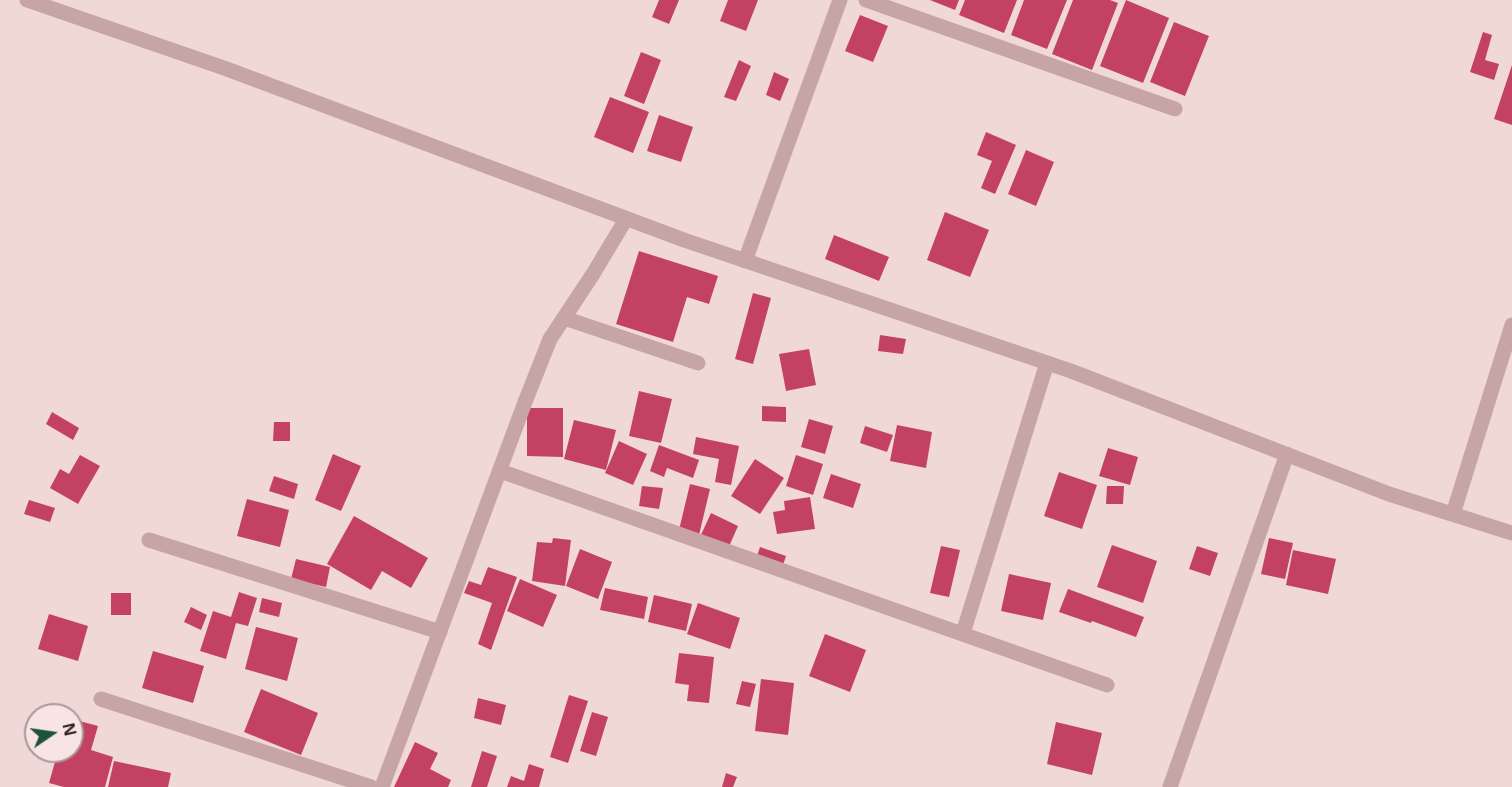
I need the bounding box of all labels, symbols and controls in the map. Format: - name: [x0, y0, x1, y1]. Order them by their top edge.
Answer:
- north arrow: [24, 703, 84, 763]
- text: N: [57, 721, 82, 738]

